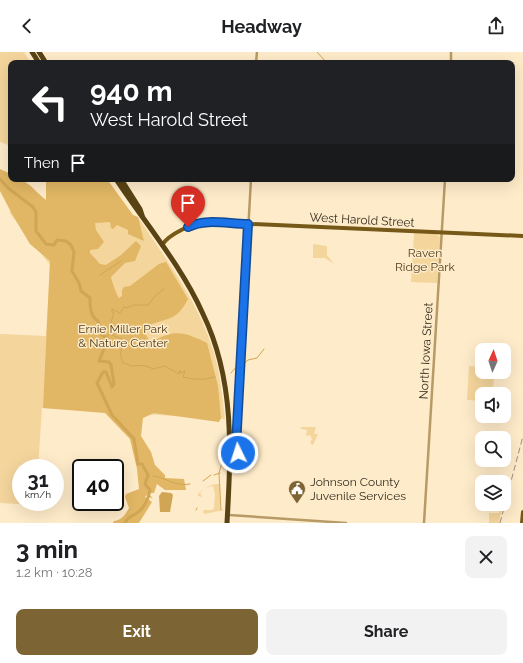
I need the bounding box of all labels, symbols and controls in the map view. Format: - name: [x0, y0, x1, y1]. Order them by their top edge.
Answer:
- icon: back: [16, 15, 38, 37]
- icon: share: [485, 15, 507, 37]
- text: Headway: [221, 16, 302, 37]
- text: 940 m: [90, 75, 172, 108]
- icon: left: [24, 76, 76, 128]
- text: West Harold Street: [90, 109, 248, 130]
- icon: arrive: [67, 152, 89, 174]
- text: Then: [24, 154, 59, 172]
- pin: [171, 186, 205, 227]
- icon: arrive: [177, 192, 199, 214]
- street label: West Harold Street: [309, 210, 415, 230]
- park label: Raven Ridge Park: [395, 246, 456, 274]
- street label: North Iowa Street: [416, 302, 436, 400]
- park label: Ernie Miller Park & Nature Center: [78, 322, 168, 350]
- north arrow: [475, 343, 511, 379]
- map controls: [475, 343, 511, 511]
- button: sound: [475, 387, 511, 423]
- button: search: [475, 431, 511, 467]
- position arrow: [217, 432, 259, 474]
- speed limit sign: 40: [72, 459, 124, 511]
- text: 31: [27, 468, 49, 492]
- place label: Johnson County Juvenile Services: [310, 475, 406, 503]
- button: layers: [475, 475, 511, 511]
- public building icon: Johnson County Juvenile Services: [287, 479, 307, 504]
- text: km/h: [25, 489, 51, 500]
- text: 3 min: [16, 535, 78, 564]
- button: close: [465, 536, 507, 578]
- text: 1.2 km · 10:28: [16, 565, 92, 580]
- button: Exit: [16, 609, 258, 655]
- button: Share: [266, 609, 507, 655]

